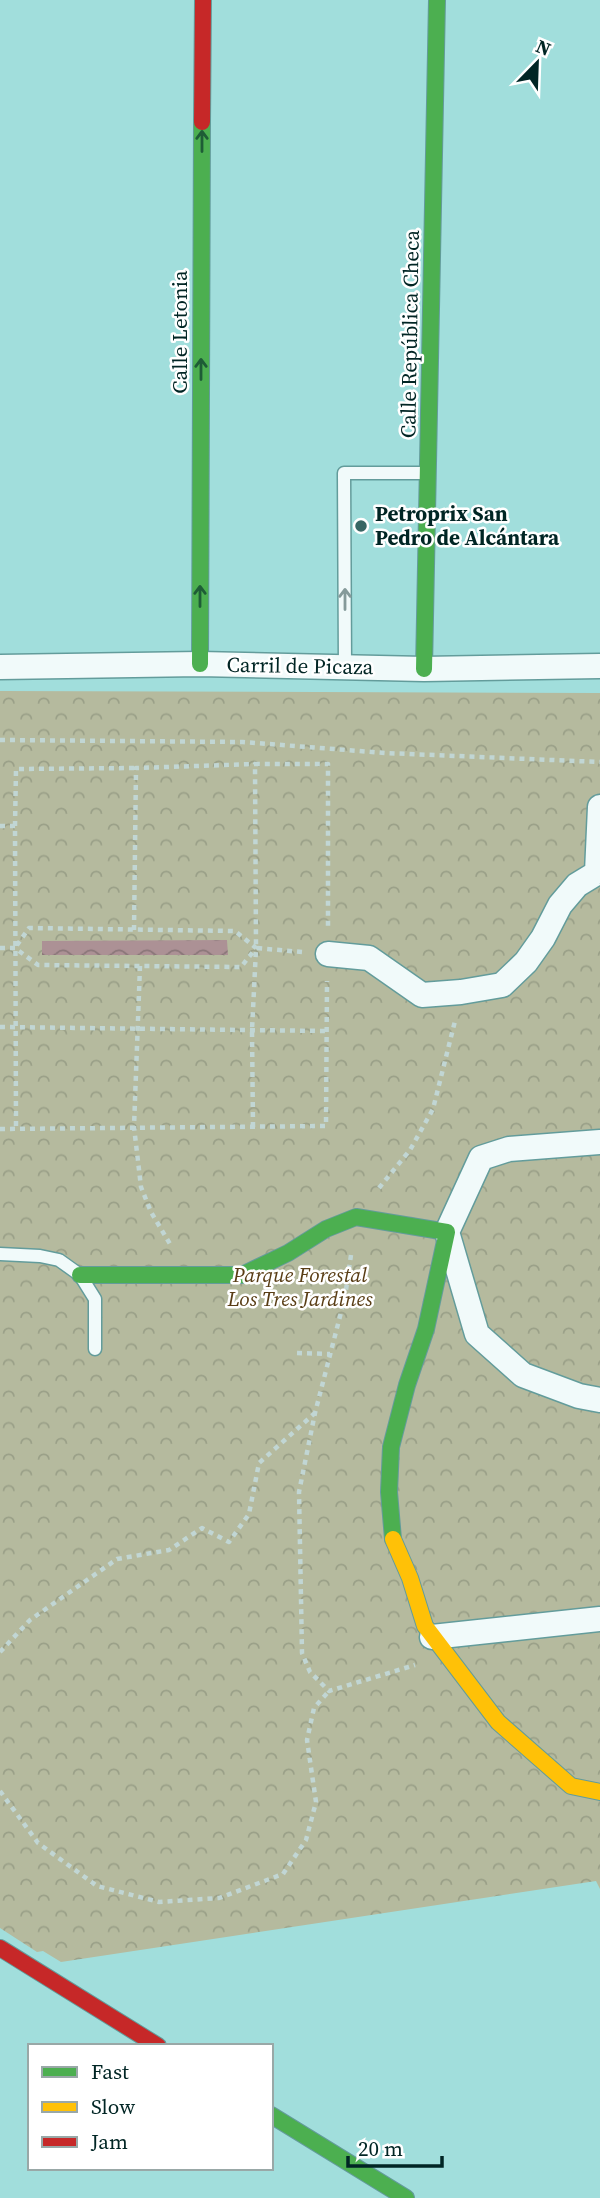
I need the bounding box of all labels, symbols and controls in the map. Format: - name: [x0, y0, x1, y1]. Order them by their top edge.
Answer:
- north arrow: [502, 28, 572, 98]
- text: N: [532, 33, 555, 62]
- one-way arrow: [195, 130, 209, 153]
- street label: Calle República Checa: [393, 229, 426, 438]
- street label: Calle Letonia: [165, 270, 194, 394]
- one-way arrow: [194, 357, 208, 380]
- place label: Petroprix San Pedro de Alcántara: [375, 499, 560, 552]
- marker: Petroprix San Pedro de Alcántara: [353, 518, 369, 534]
- one-way arrow: [193, 585, 207, 608]
- one-way arrow: [338, 587, 352, 610]
- street label: Carril de Picaza: [226, 650, 374, 681]
- park label: Parque Forestal Los Tres Jardines: [226, 1260, 373, 1313]
- legend: [28, 2044, 273, 2170]
- text: Fast: [91, 2057, 129, 2086]
- text: Slow: [91, 2092, 135, 2121]
- scale bar: [348, 2124, 442, 2168]
- text: Jam: [90, 2127, 128, 2156]
- text: 20 m: [358, 2134, 403, 2163]

